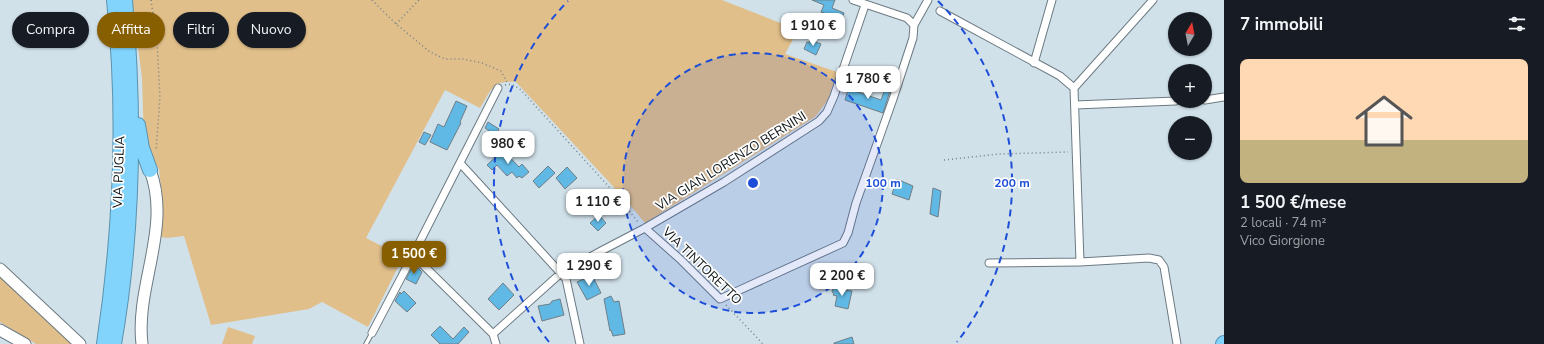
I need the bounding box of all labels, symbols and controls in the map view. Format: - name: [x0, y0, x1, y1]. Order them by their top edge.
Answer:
- chip: Compra: [12, 12, 89, 48]
- chip: Affitta: [97, 12, 165, 48]
- chip: Filtri: [173, 12, 229, 48]
- chip: Nuovo: [237, 12, 306, 48]
- north arrow: [1168, 12, 1212, 56]
- map controls: [1168, 12, 1212, 160]
- pin: 1 910 €: [776, 13, 850, 47]
- text: 7 immobili: [1240, 13, 1323, 36]
- icon: filters: [1506, 13, 1528, 35]
- text: 1 910 €: [790, 17, 836, 35]
- button: +: [1168, 64, 1212, 108]
- pin: 1 780 €: [831, 66, 905, 100]
- text: 1 780 €: [845, 70, 891, 88]
- icon: home: [1348, 85, 1420, 157]
- street label: VIA GIAN LORENZO BERNINI: [651, 107, 810, 215]
- button: −: [1168, 116, 1212, 160]
- pin: 980 €: [480, 131, 536, 165]
- street label: VIA PUGLIA: [109, 135, 129, 209]
- text: 980 €: [491, 135, 525, 153]
- text: 100 m: [865, 175, 901, 191]
- text: 200 m: [994, 175, 1030, 191]
- centre of rings: [746, 176, 760, 190]
- pin: 1 110 €: [561, 189, 635, 223]
- text: 1 500 €/mese: [1240, 191, 1346, 214]
- text: 1 110 €: [575, 193, 621, 211]
- text: 2 locali · 74 m²: [1240, 214, 1327, 232]
- street label: VIA TINTORETTO: [657, 223, 746, 309]
- text: Vico Giorgione: [1240, 232, 1325, 250]
- pin: 1 500 €: [377, 241, 451, 275]
- text: 1 500 €: [391, 245, 437, 263]
- pin: 1 290 €: [552, 253, 626, 287]
- text: 1 290 €: [566, 257, 612, 275]
- pin: 2 200 €: [805, 263, 879, 297]
- text: 2 200 €: [819, 267, 865, 285]

